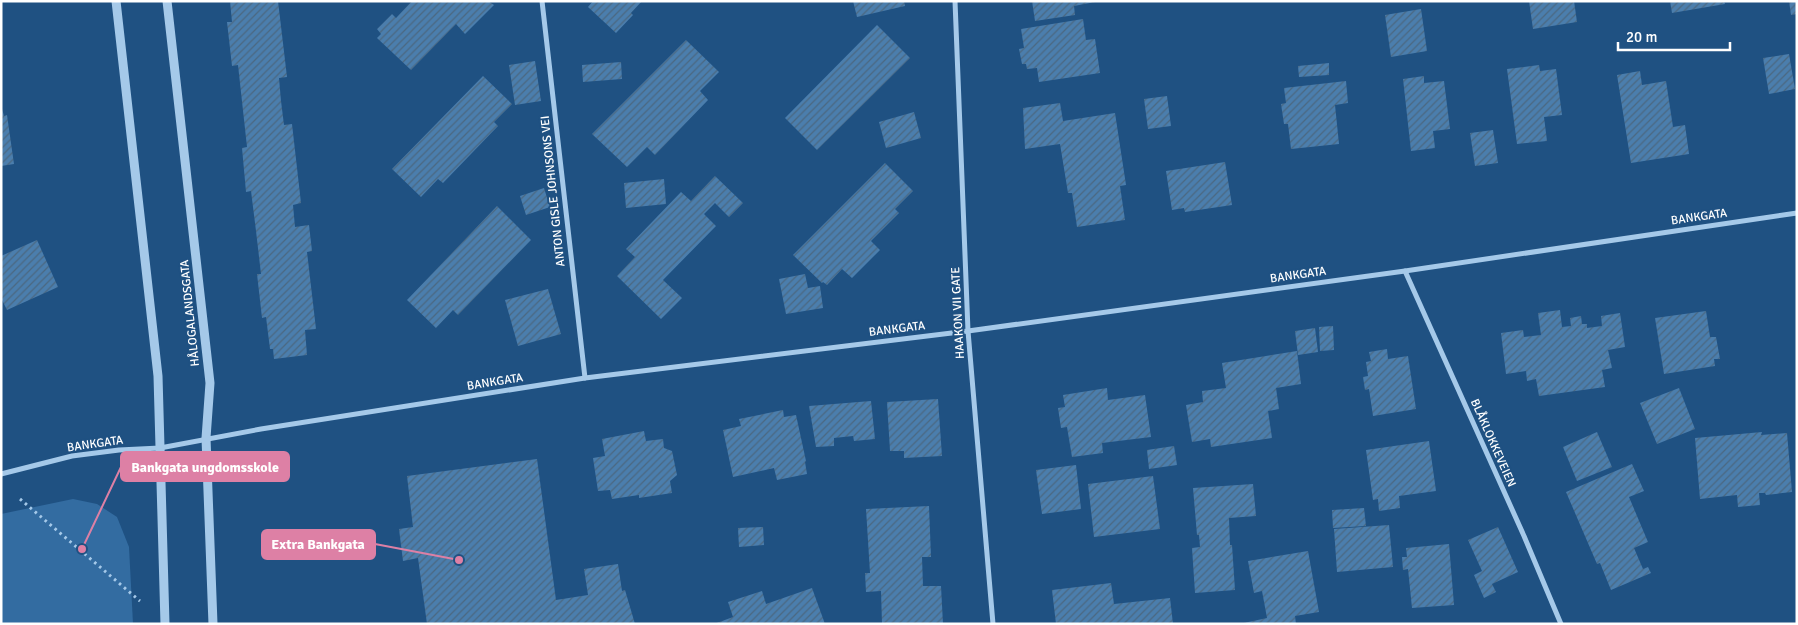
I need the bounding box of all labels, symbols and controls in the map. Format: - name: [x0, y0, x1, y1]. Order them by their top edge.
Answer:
- scale bar: [1618, 20, 1730, 52]
- text: 20 m: [1626, 28, 1657, 46]
- street label: ANTON GISLE JOHNSONS VEI: [538, 115, 568, 267]
- street label: BANKGATA: [1670, 206, 1729, 228]
- street label: HÅLOGALANDSGATA: [177, 258, 203, 367]
- street label: BANKGATA: [1269, 264, 1328, 286]
- street label: HAAKON VII GATE: [948, 266, 968, 359]
- street label: BANKGATA: [868, 318, 927, 340]
- street label: BANKGATA: [466, 370, 525, 394]
- street label: BLÅKLOKKEVEIEN: [1467, 397, 1519, 489]
- street label: BANKGATA: [66, 433, 125, 455]
- callout: Bankgata ungdomsskole: [121, 452, 289, 481]
- text: Bankgata ungdomsskole: [131, 459, 279, 476]
- callout: Extra Bankgata: [262, 530, 375, 559]
- text: Extra Bankgata: [271, 536, 365, 553]

